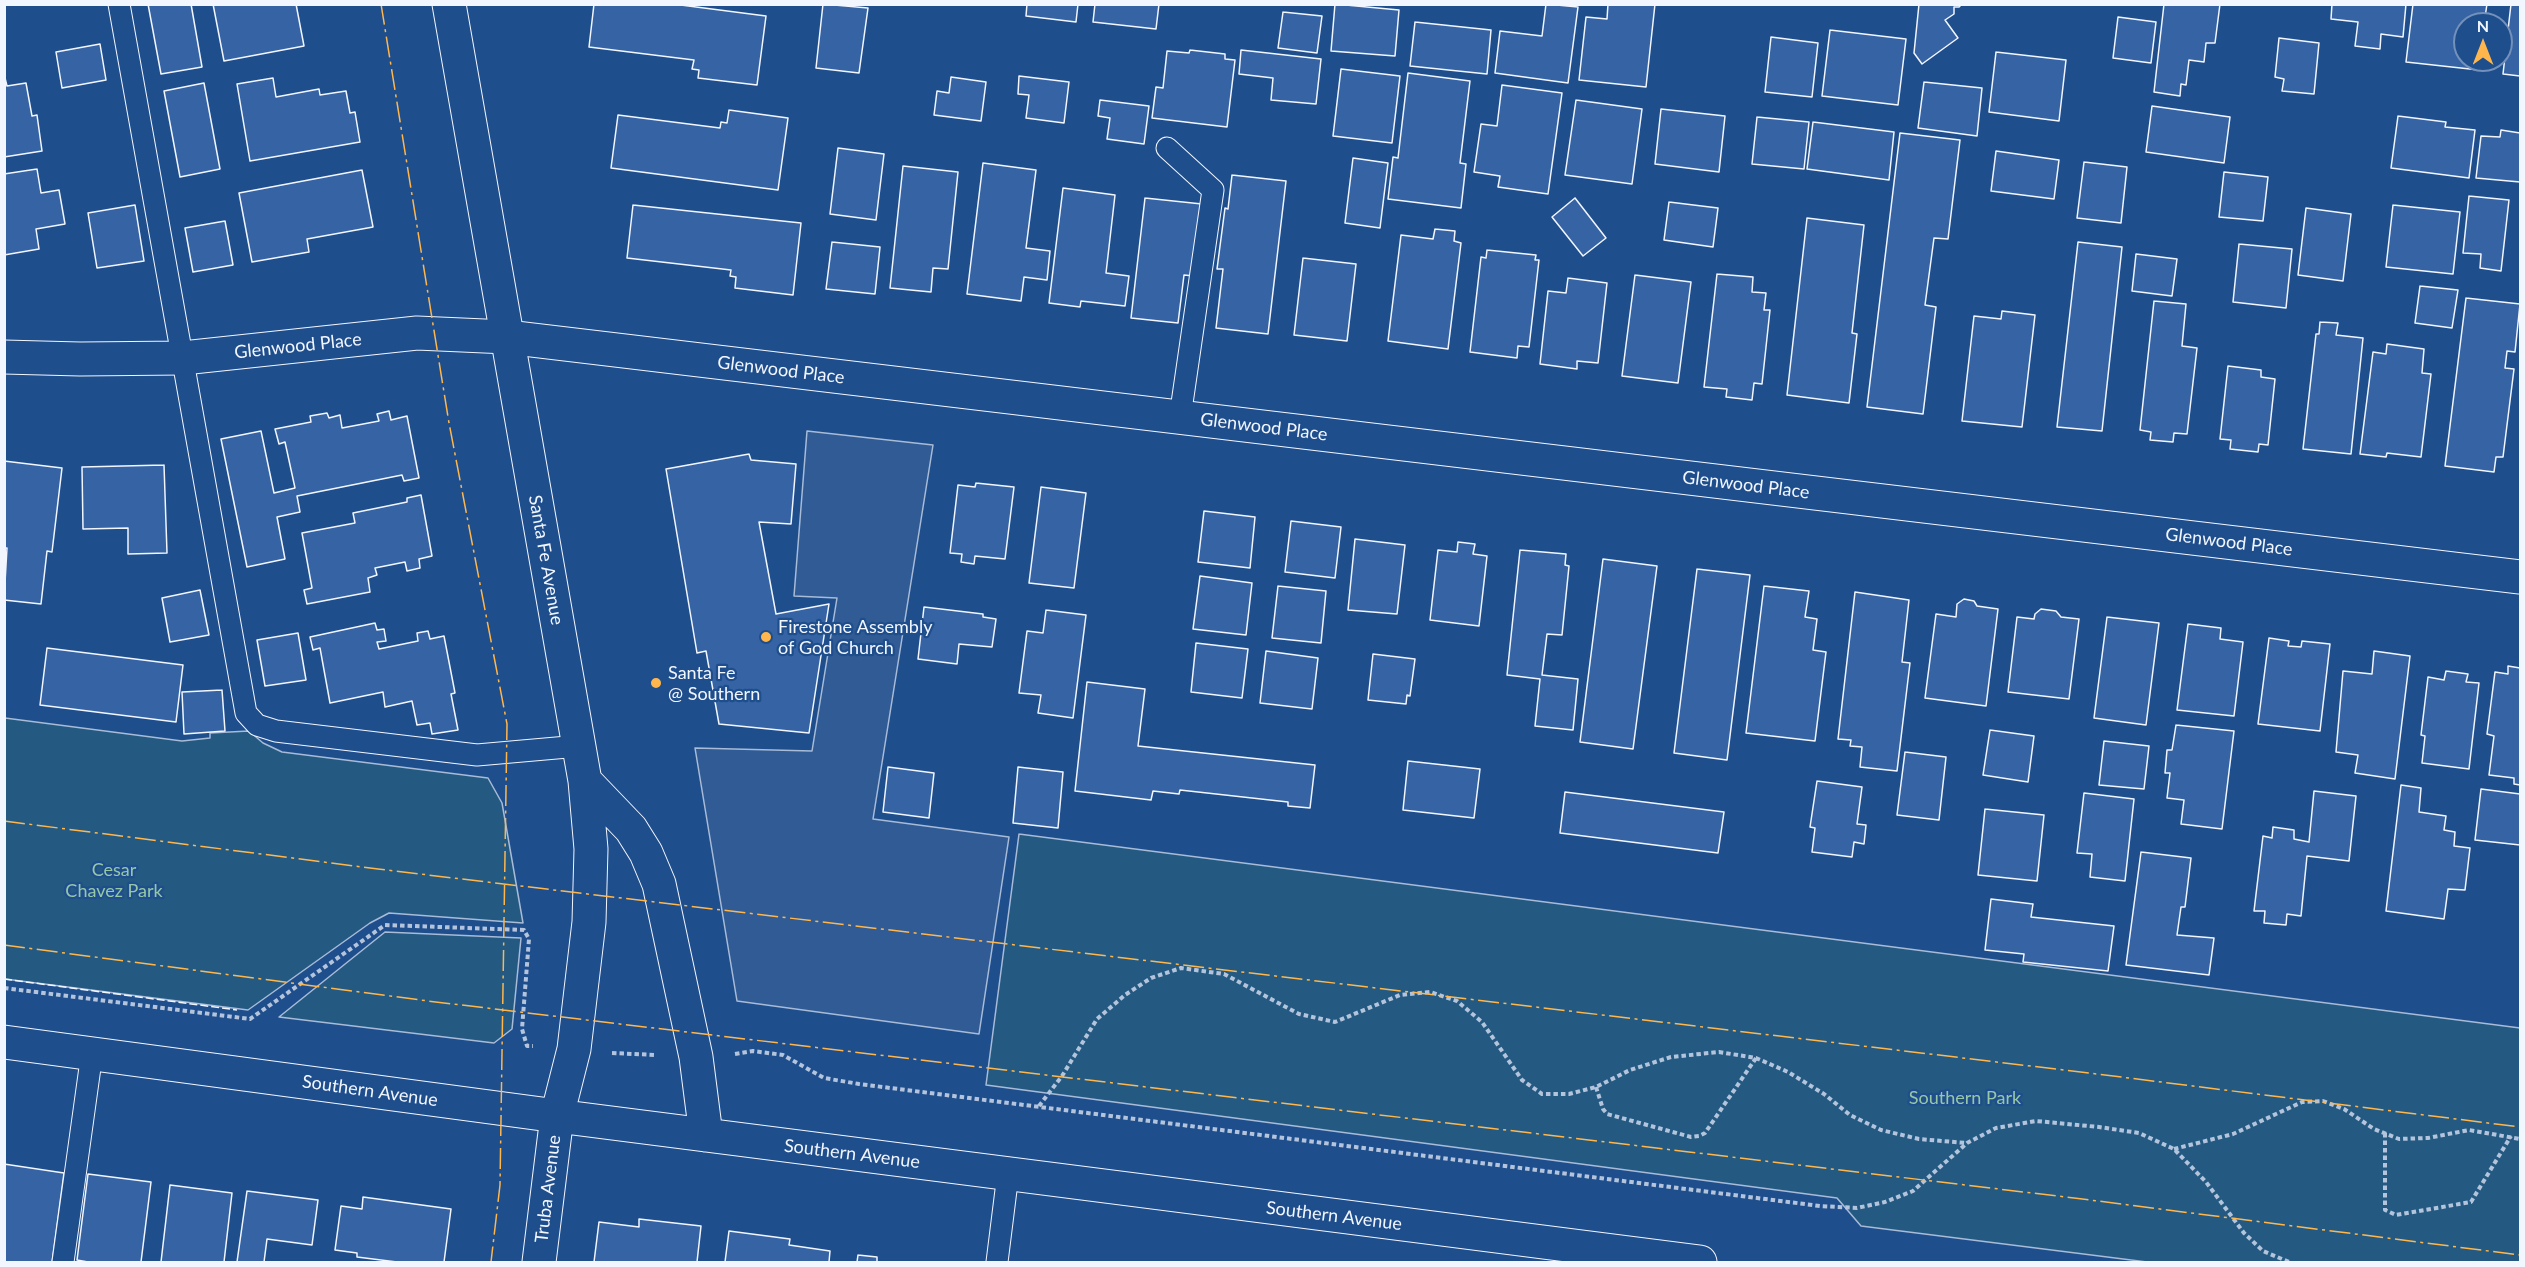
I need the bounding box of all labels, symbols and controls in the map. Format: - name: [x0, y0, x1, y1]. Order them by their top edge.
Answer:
- north arrow: [2453, 12, 2513, 72]
- text: N: [2477, 16, 2489, 35]
- street label: Glenwood Place: [233, 329, 363, 363]
- street label: Glenwood Place: [716, 351, 846, 389]
- street label: Glenwood Place: [1199, 408, 1329, 446]
- street label: Glenwood Place: [1681, 466, 1811, 504]
- street label: Santa Fe Avenue: [524, 493, 568, 627]
- street label: Glenwood Place: [2164, 523, 2294, 561]
- place label: Firestone Assembly of God Church: [778, 616, 932, 658]
- marker: Firestone Assembly of God Church: [759, 630, 773, 644]
- place label: Santa Fe @ Southern: [668, 662, 760, 704]
- marker: Santa Fe @ Southern: [649, 676, 663, 690]
- park label: Cesar Chavez Park: [65, 859, 163, 902]
- street label: Southern Avenue: [301, 1071, 439, 1111]
- park label: Southern Park: [1909, 1087, 2021, 1109]
- street label: Truba Avenue: [531, 1134, 565, 1244]
- street label: Southern Avenue: [783, 1135, 921, 1173]
- street label: Southern Avenue: [1265, 1197, 1403, 1235]

